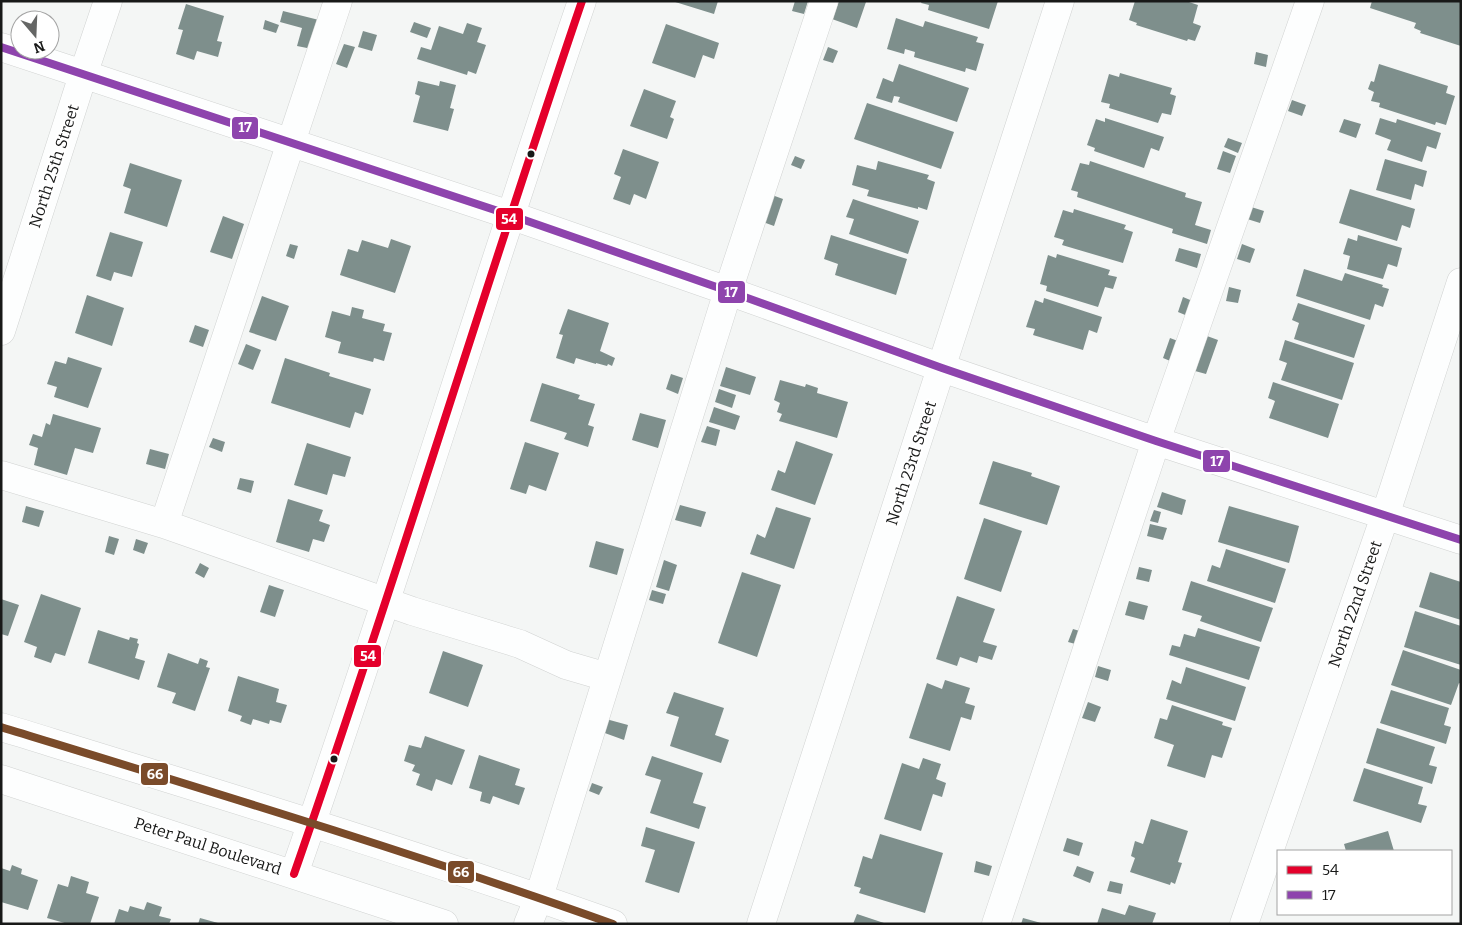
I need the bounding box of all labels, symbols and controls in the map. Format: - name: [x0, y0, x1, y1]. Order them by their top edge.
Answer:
- north arrow: [10, 10, 60, 60]
- text: N: [31, 37, 47, 57]
- street label: North 25th Street: [25, 102, 83, 230]
- line badge: 17: [231, 116, 259, 140]
- text: 17: [238, 119, 252, 136]
- unlabelled marker: [526, 149, 536, 159]
- line badge: 54: [495, 207, 524, 231]
- text: 54: [501, 211, 518, 228]
- line badge: 17: [717, 280, 746, 304]
- text: 17: [724, 284, 738, 301]
- street label: North 23rd Street: [882, 398, 940, 528]
- line badge: 17: [1202, 449, 1231, 473]
- text: 17: [1210, 453, 1224, 470]
- street label: North 22nd Street: [1324, 538, 1386, 670]
- line badge: 54: [353, 644, 382, 668]
- text: 54: [360, 648, 377, 665]
- unlabelled marker: [329, 754, 339, 764]
- line badge: 66: [140, 762, 169, 786]
- text: 66: [147, 766, 163, 783]
- street label: Peter Paul Boulevard: [132, 813, 284, 879]
- legend: [1277, 850, 1452, 915]
- line badge: 66: [447, 860, 475, 884]
- text: 54: [1322, 861, 1339, 879]
- text: 66: [453, 864, 469, 881]
- text: 17: [1322, 886, 1336, 904]

